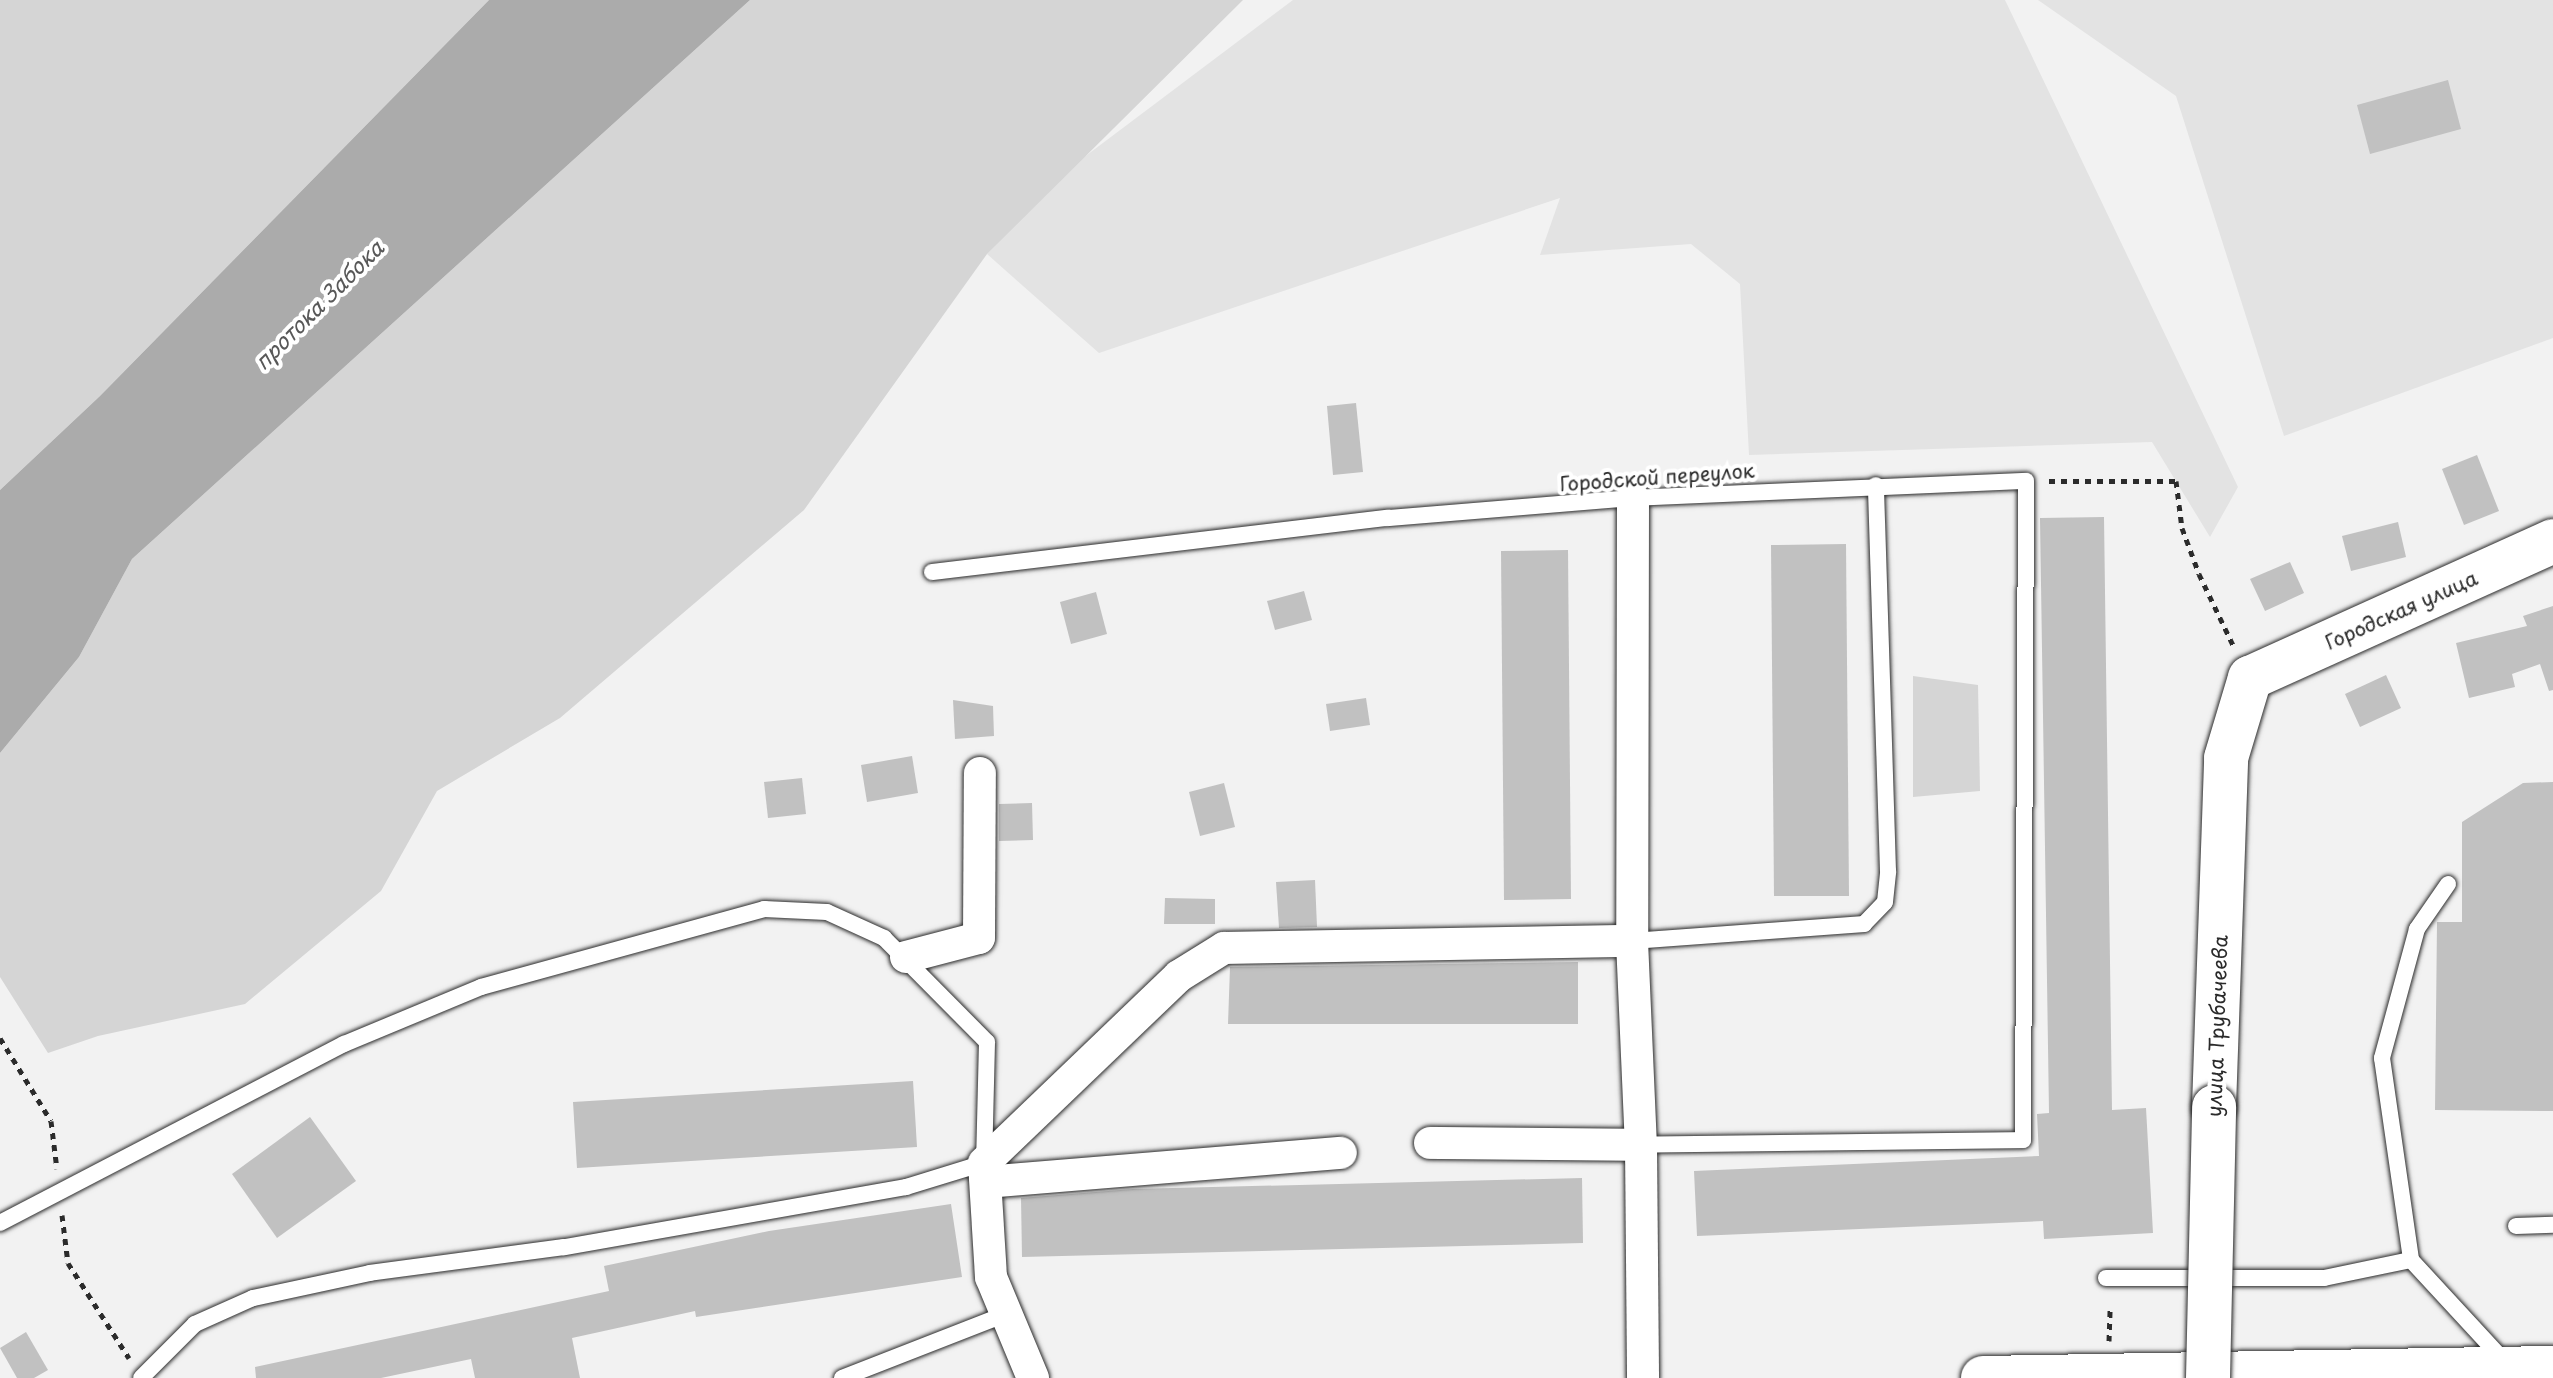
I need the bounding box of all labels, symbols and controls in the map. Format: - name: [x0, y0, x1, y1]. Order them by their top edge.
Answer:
- water label: протока Забока: [248, 234, 388, 374]
- street label: Городской переулок: [1559, 458, 1755, 496]
- street label: Городская улица: [2321, 565, 2481, 655]
- street label: улица Трубачеева: [2202, 934, 2232, 1118]

